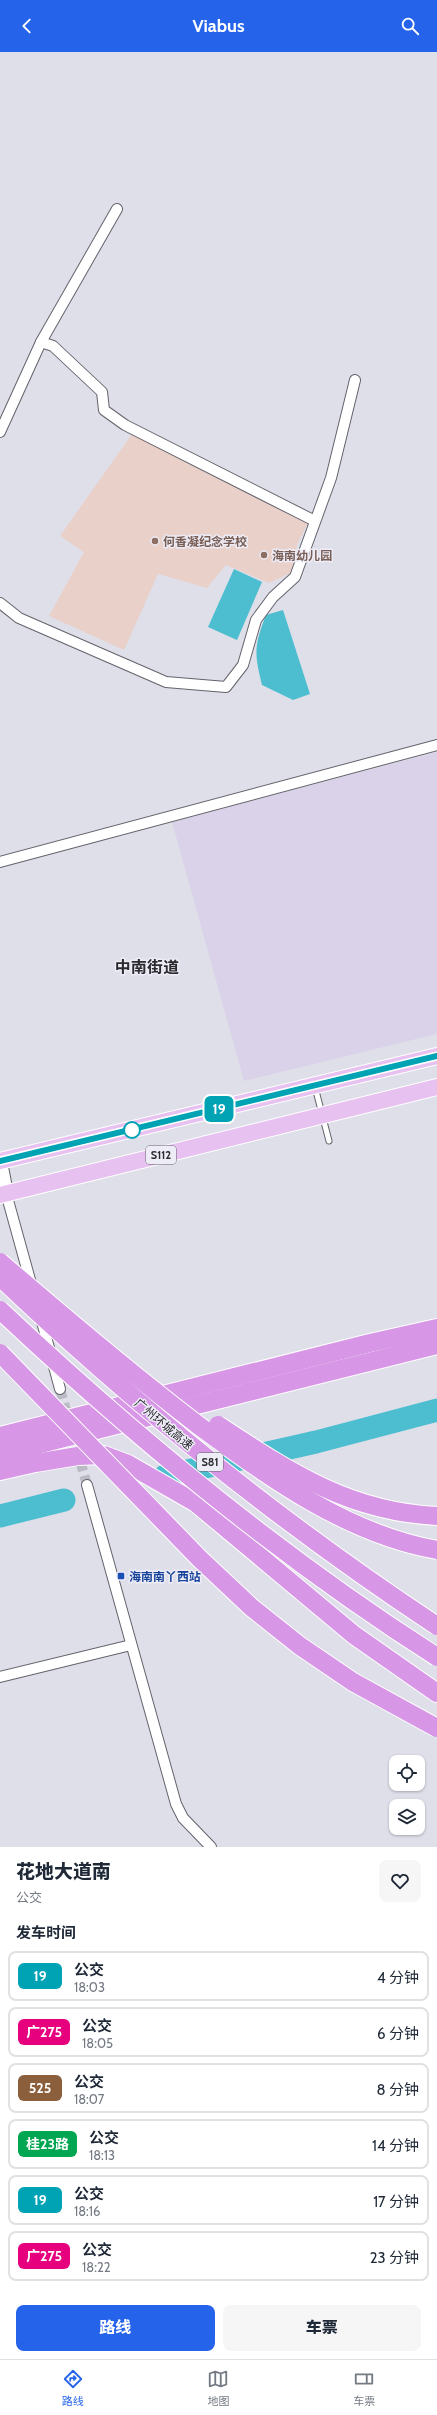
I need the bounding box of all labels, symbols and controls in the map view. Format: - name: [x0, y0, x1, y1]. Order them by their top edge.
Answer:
- icon: back: [16, 15, 38, 37]
- text: Viabus: [192, 15, 245, 37]
- icon: search: [399, 15, 421, 37]
- place label: 何香凝纪念学校: [163, 534, 247, 549]
- marker: 何香凝纪念学校: [150, 536, 160, 546]
- place label: 海南幼儿园: [272, 548, 332, 563]
- marker: 海南幼儿园: [259, 550, 269, 560]
- district label: 中南街道: [115, 958, 179, 977]
- line badge: 19: [201, 1096, 237, 1122]
- text: 19: [212, 1100, 226, 1118]
- unlabelled marker: [123, 1121, 141, 1139]
- road number: S112: [146, 1146, 176, 1164]
- street label: 广州环城高速: [132, 1395, 196, 1453]
- road number: S81: [197, 1453, 223, 1471]
- place label: 海南南丫西站: [129, 1569, 201, 1584]
- marker: 海南南丫西站: [116, 1571, 126, 1581]
- map controls: [389, 1755, 425, 1835]
- button: locate: [389, 1755, 425, 1791]
- button: layers: [389, 1799, 425, 1835]
- text: 花地大道南: [16, 1860, 111, 1883]
- button: heart: [379, 1860, 421, 1902]
- text: 公交: [16, 1889, 42, 1905]
- text: 发车时间: [16, 1924, 76, 1942]
- text: 公交: [74, 1961, 104, 1979]
- text: 19: [33, 1967, 47, 1985]
- text: 4 分钟: [377, 1969, 419, 1987]
- text: 18:03: [74, 1979, 105, 1995]
- text: 公交: [82, 2017, 112, 2035]
- text: 广275: [26, 2023, 62, 2041]
- text: 6 分钟: [377, 2025, 419, 2043]
- text: 18:05: [82, 2035, 113, 2051]
- text: 公交: [74, 2073, 104, 2091]
- text: 525: [29, 2079, 51, 2097]
- text: 8 分钟: [377, 2081, 419, 2099]
- text: 18:07: [74, 2091, 104, 2107]
- text: 公交: [89, 2129, 119, 2147]
- text: 桂23路: [26, 2135, 69, 2153]
- text: 14 分钟: [372, 2137, 419, 2155]
- text: 18:13: [89, 2147, 115, 2163]
- text: 公交: [74, 2185, 104, 2203]
- text: 19: [33, 2191, 47, 2209]
- text: 17 分钟: [373, 2193, 419, 2211]
- text: 18:16: [74, 2203, 100, 2219]
- text: 公交: [82, 2241, 112, 2259]
- text: 广275: [26, 2247, 62, 2265]
- text: 23 分钟: [370, 2249, 419, 2267]
- text: 18:22: [82, 2259, 111, 2275]
- button: 路线: [16, 2305, 215, 2351]
- button: 车票: [223, 2305, 421, 2351]
- tab: 路线: [62, 2368, 84, 2408]
- tab: 地图: [207, 2368, 229, 2408]
- tab: 车票: [353, 2368, 375, 2408]

